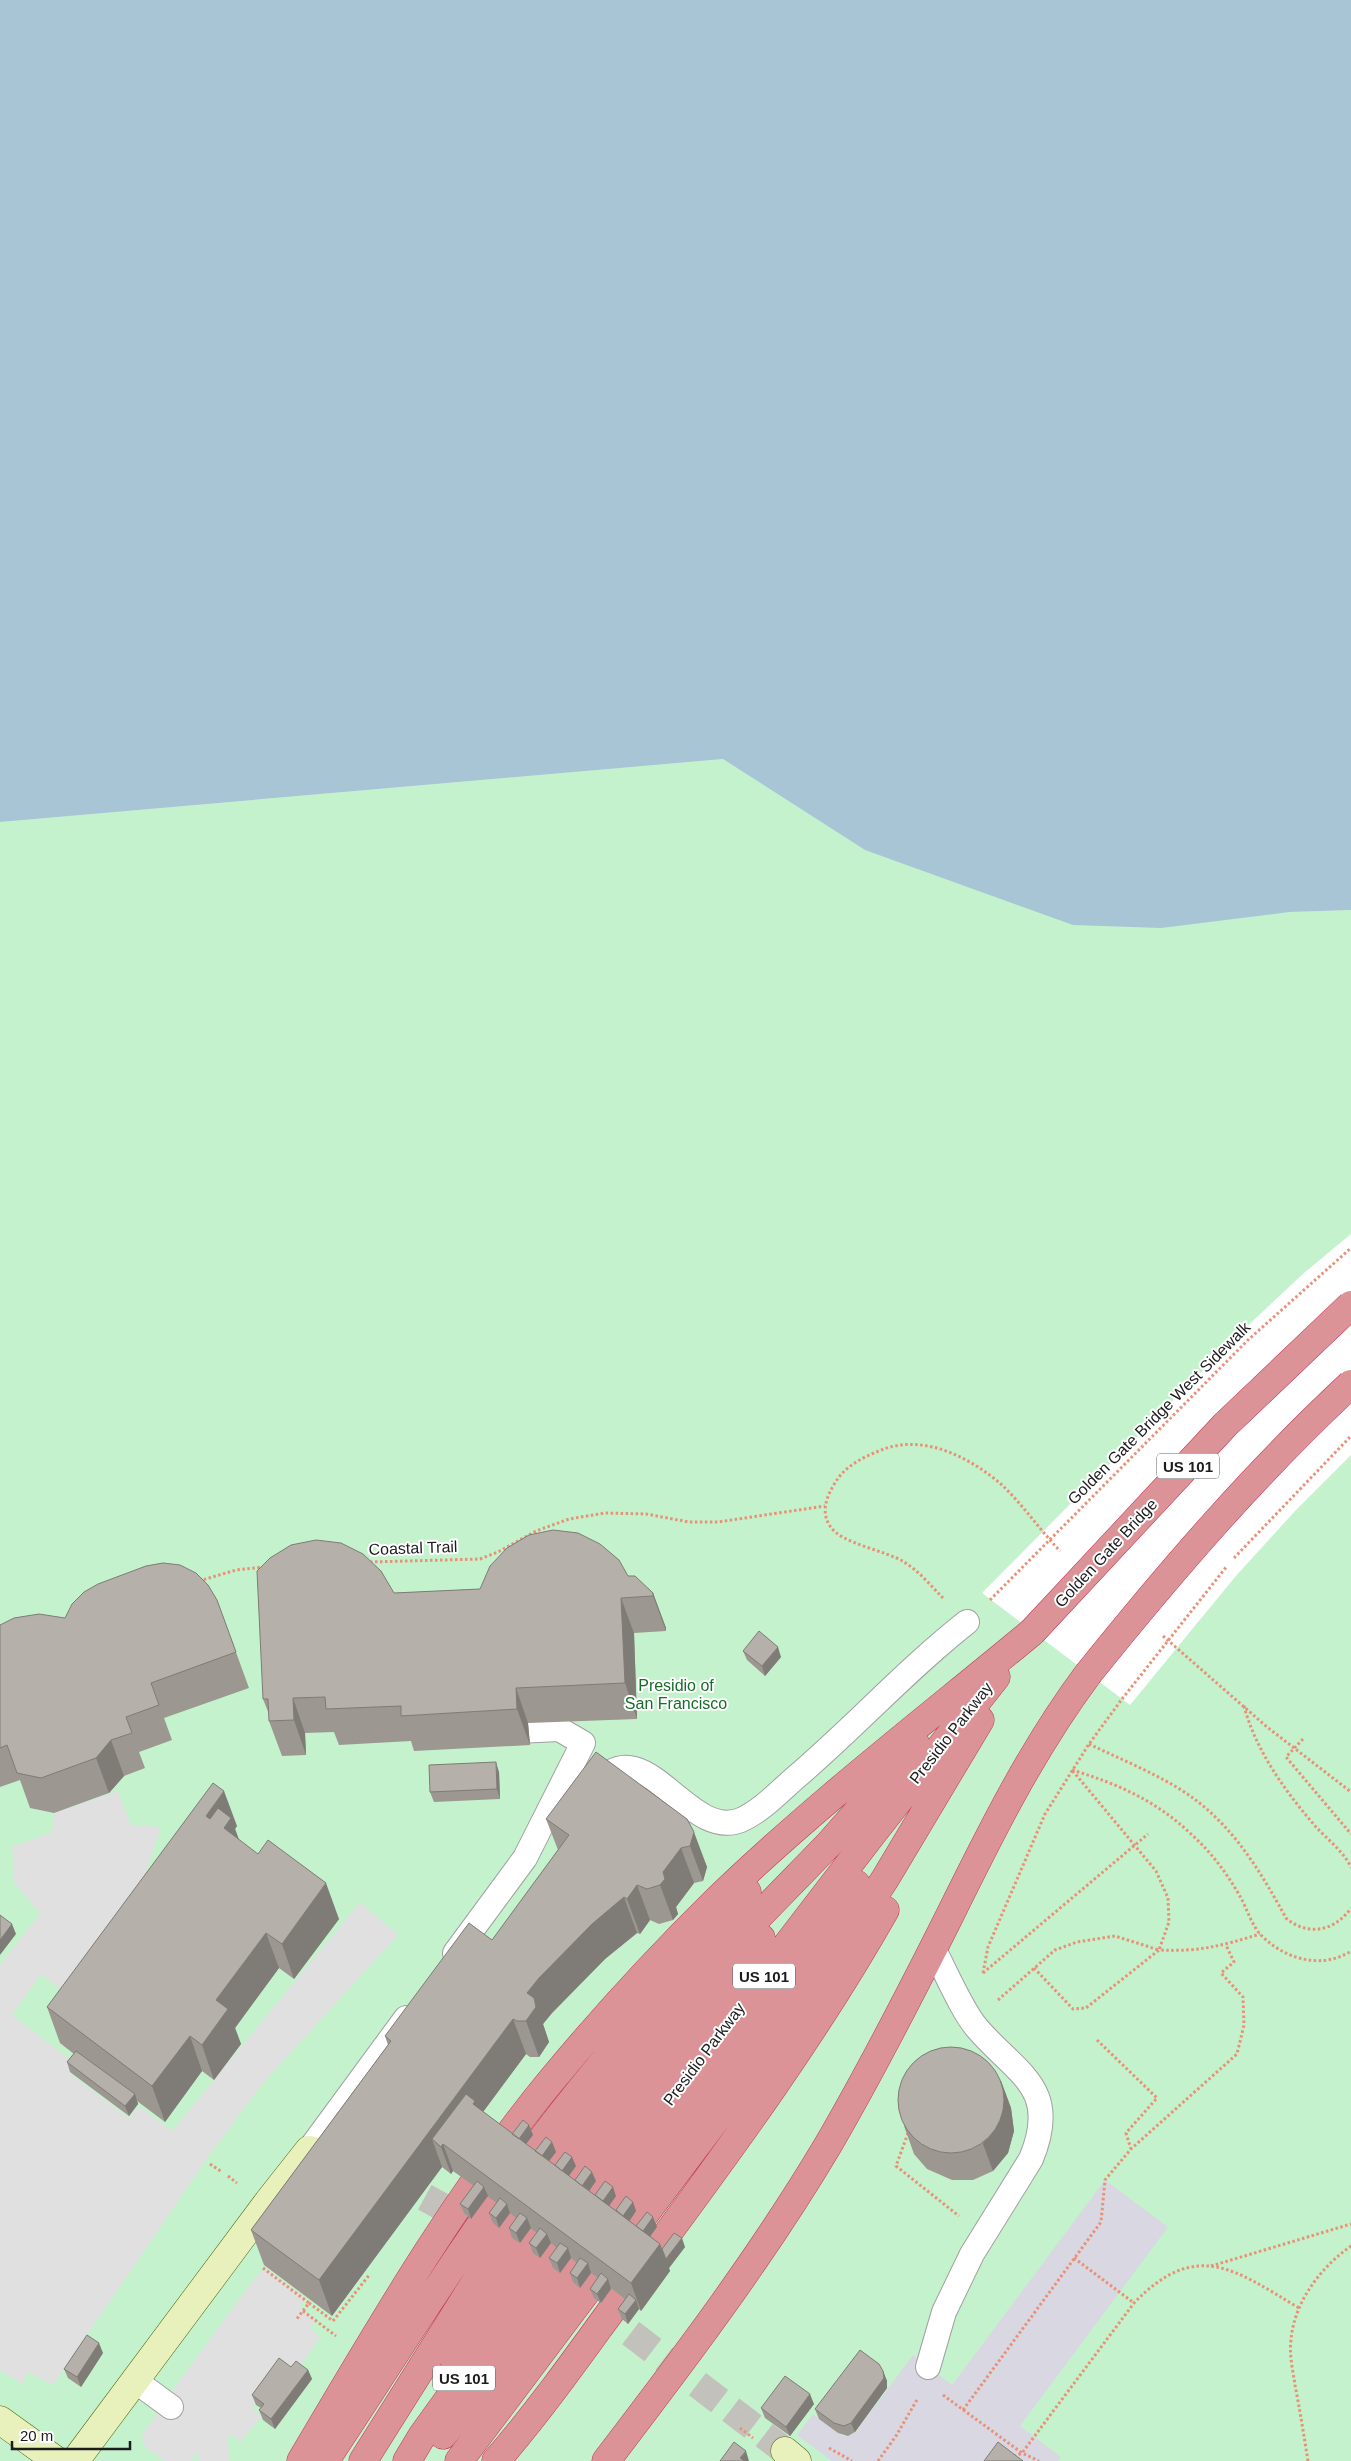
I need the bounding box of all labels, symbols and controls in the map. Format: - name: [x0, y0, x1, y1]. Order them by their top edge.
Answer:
- street label: Golden Gate Bridge West Sidewalk: [1064, 1318, 1254, 1508]
- road number: US 101: [1157, 1454, 1219, 1478]
- street label: Golden Gate Bridge: [1052, 1495, 1161, 1611]
- street label: Coastal Trail: [368, 1538, 458, 1558]
- park label: Presidio of San Francisco: [625, 1677, 727, 1712]
- street label: Presidio Parkway: [906, 1679, 996, 1787]
- road number: US 101: [733, 1964, 795, 1988]
- street label: Presidio Parkway: [660, 2000, 748, 2108]
- road number: US 101: [433, 2366, 495, 2390]
- scale bar: [12, 2418, 130, 2450]
- text: 20 m: [20, 2427, 53, 2444]

